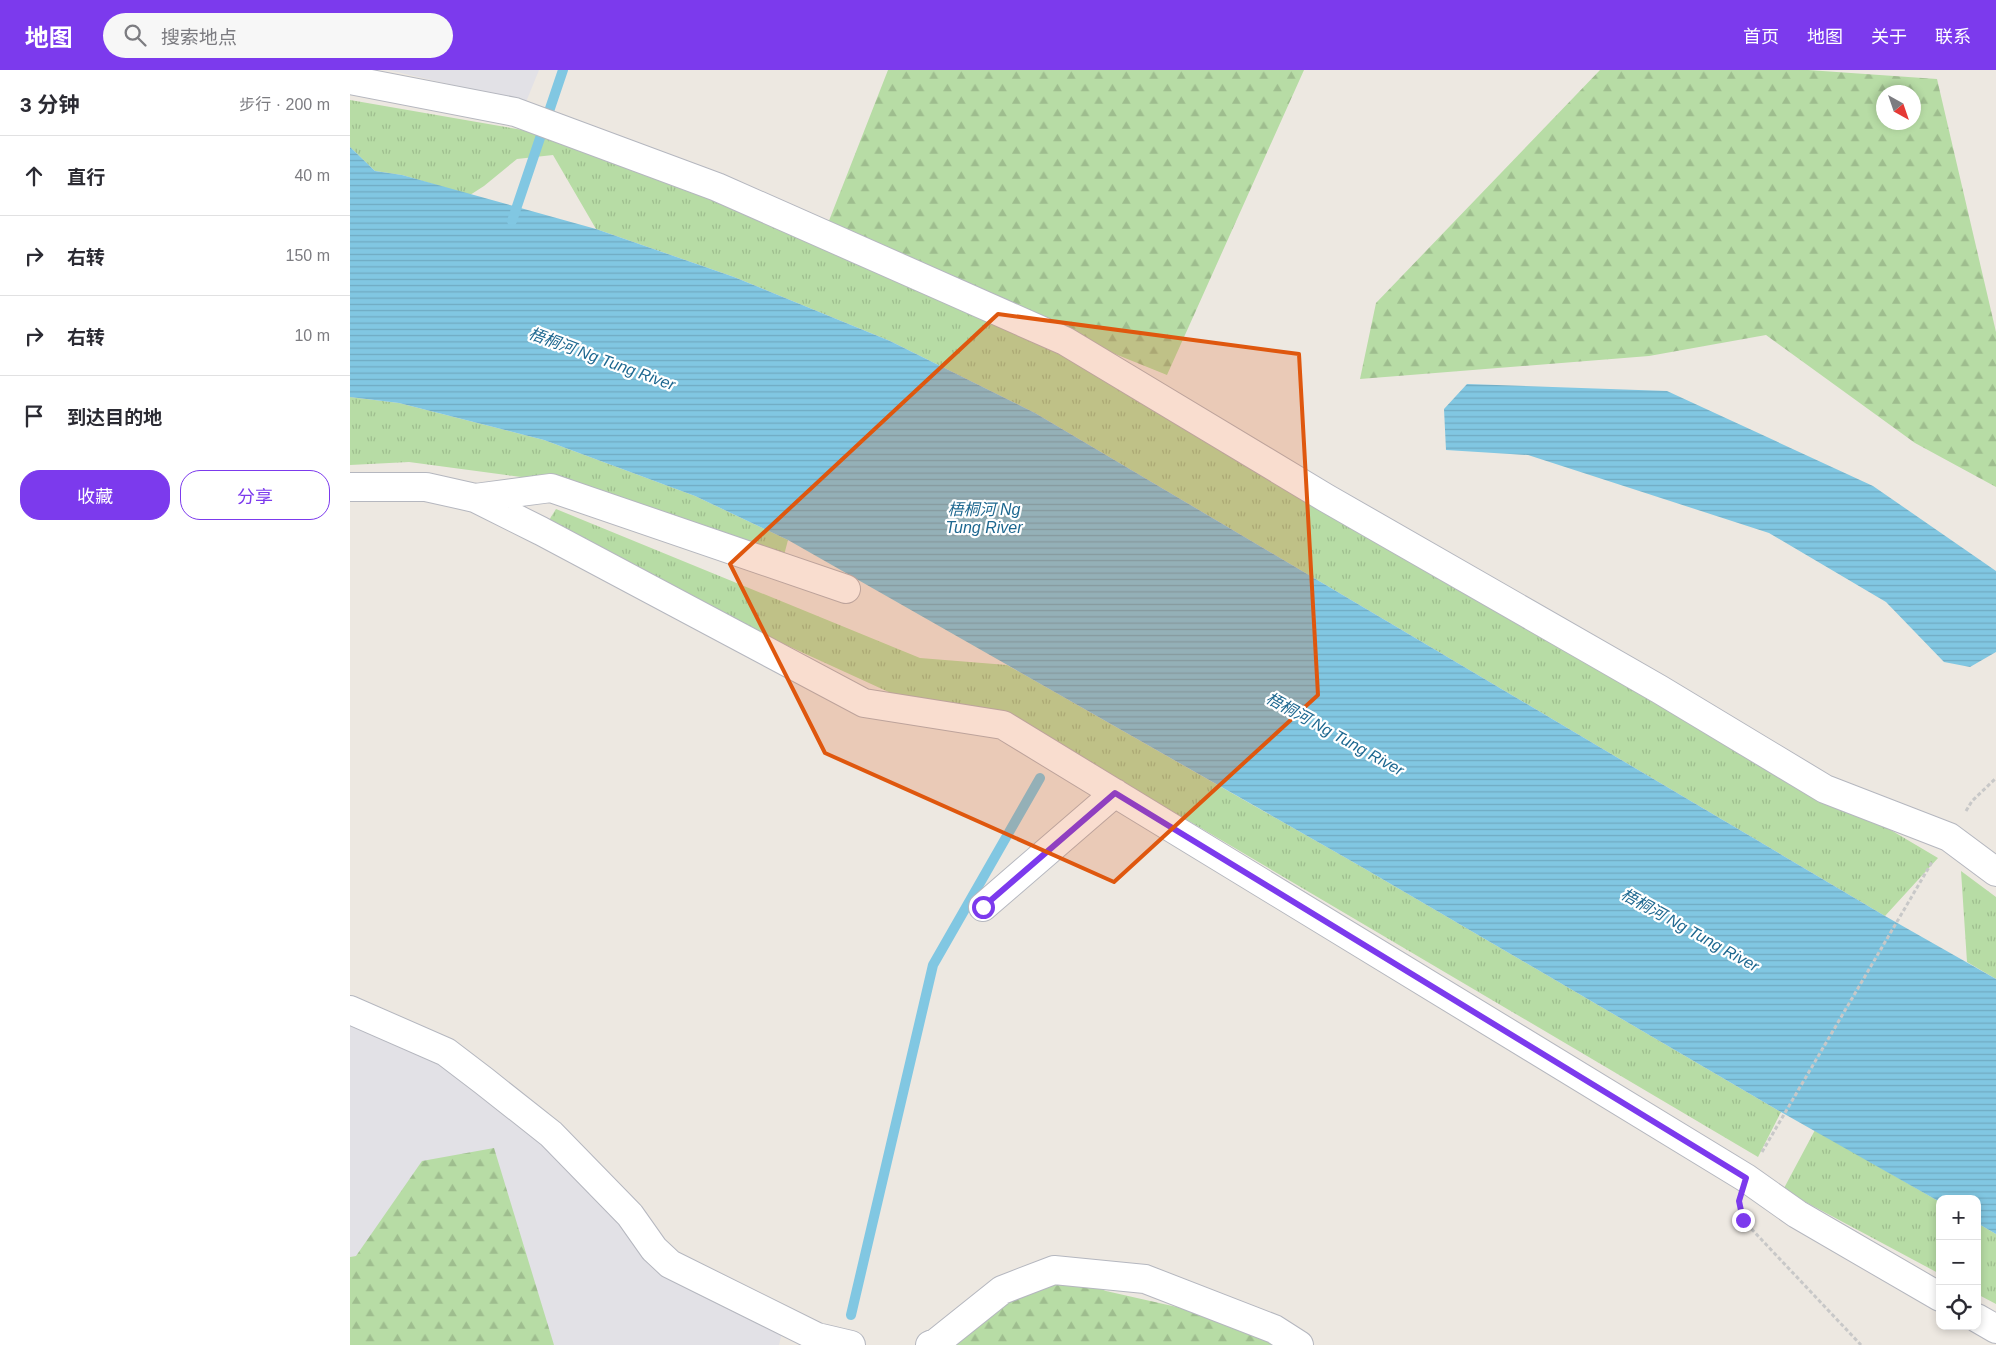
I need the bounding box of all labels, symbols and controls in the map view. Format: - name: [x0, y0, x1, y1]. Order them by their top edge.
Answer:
- search box: [103, 13, 453, 58]
- icon: search: [121, 21, 149, 49]
- text: 地图: [25, 24, 73, 51]
- text: 搜索地点: [161, 27, 237, 48]
- text: 首页: [1743, 27, 1779, 47]
- text: 地图: [1807, 27, 1843, 47]
- text: 关于: [1871, 27, 1907, 47]
- text: 联系: [1935, 27, 1971, 47]
- north arrow: [1876, 85, 1921, 130]
- text: 3 分钟: [20, 93, 80, 116]
- text: 步行 · 200 m: [239, 96, 330, 113]
- icon: ahead: [20, 162, 48, 190]
- text: 直行: [67, 167, 105, 188]
- text: 40 m: [294, 167, 330, 184]
- icon: right: [20, 242, 48, 270]
- text: 右转: [67, 247, 105, 268]
- text: 150 m: [286, 247, 330, 264]
- icon: right: [20, 322, 48, 350]
- water label: 梧桐河 Ng Tung River: [527, 325, 678, 394]
- text: 右转: [67, 327, 105, 348]
- text: 10 m: [294, 327, 330, 344]
- icon: arrive: [20, 402, 48, 430]
- text: 到达目的地: [67, 407, 162, 428]
- button: 收藏: [20, 470, 170, 520]
- button: 分享: [180, 470, 330, 520]
- water label: 梧桐河 Ng Tung River: [945, 501, 1023, 536]
- water label: 梧桐河 Ng Tung River: [1263, 689, 1407, 779]
- water label: 梧桐河 Ng Tung River: [1618, 885, 1762, 975]
- route start: [972, 896, 995, 919]
- map controls: [1936, 1195, 1981, 1330]
- button: +: [1936, 1195, 1981, 1240]
- route end: [1732, 1209, 1755, 1232]
- button: −: [1936, 1240, 1981, 1285]
- button: locate: [1936, 1285, 1981, 1330]

